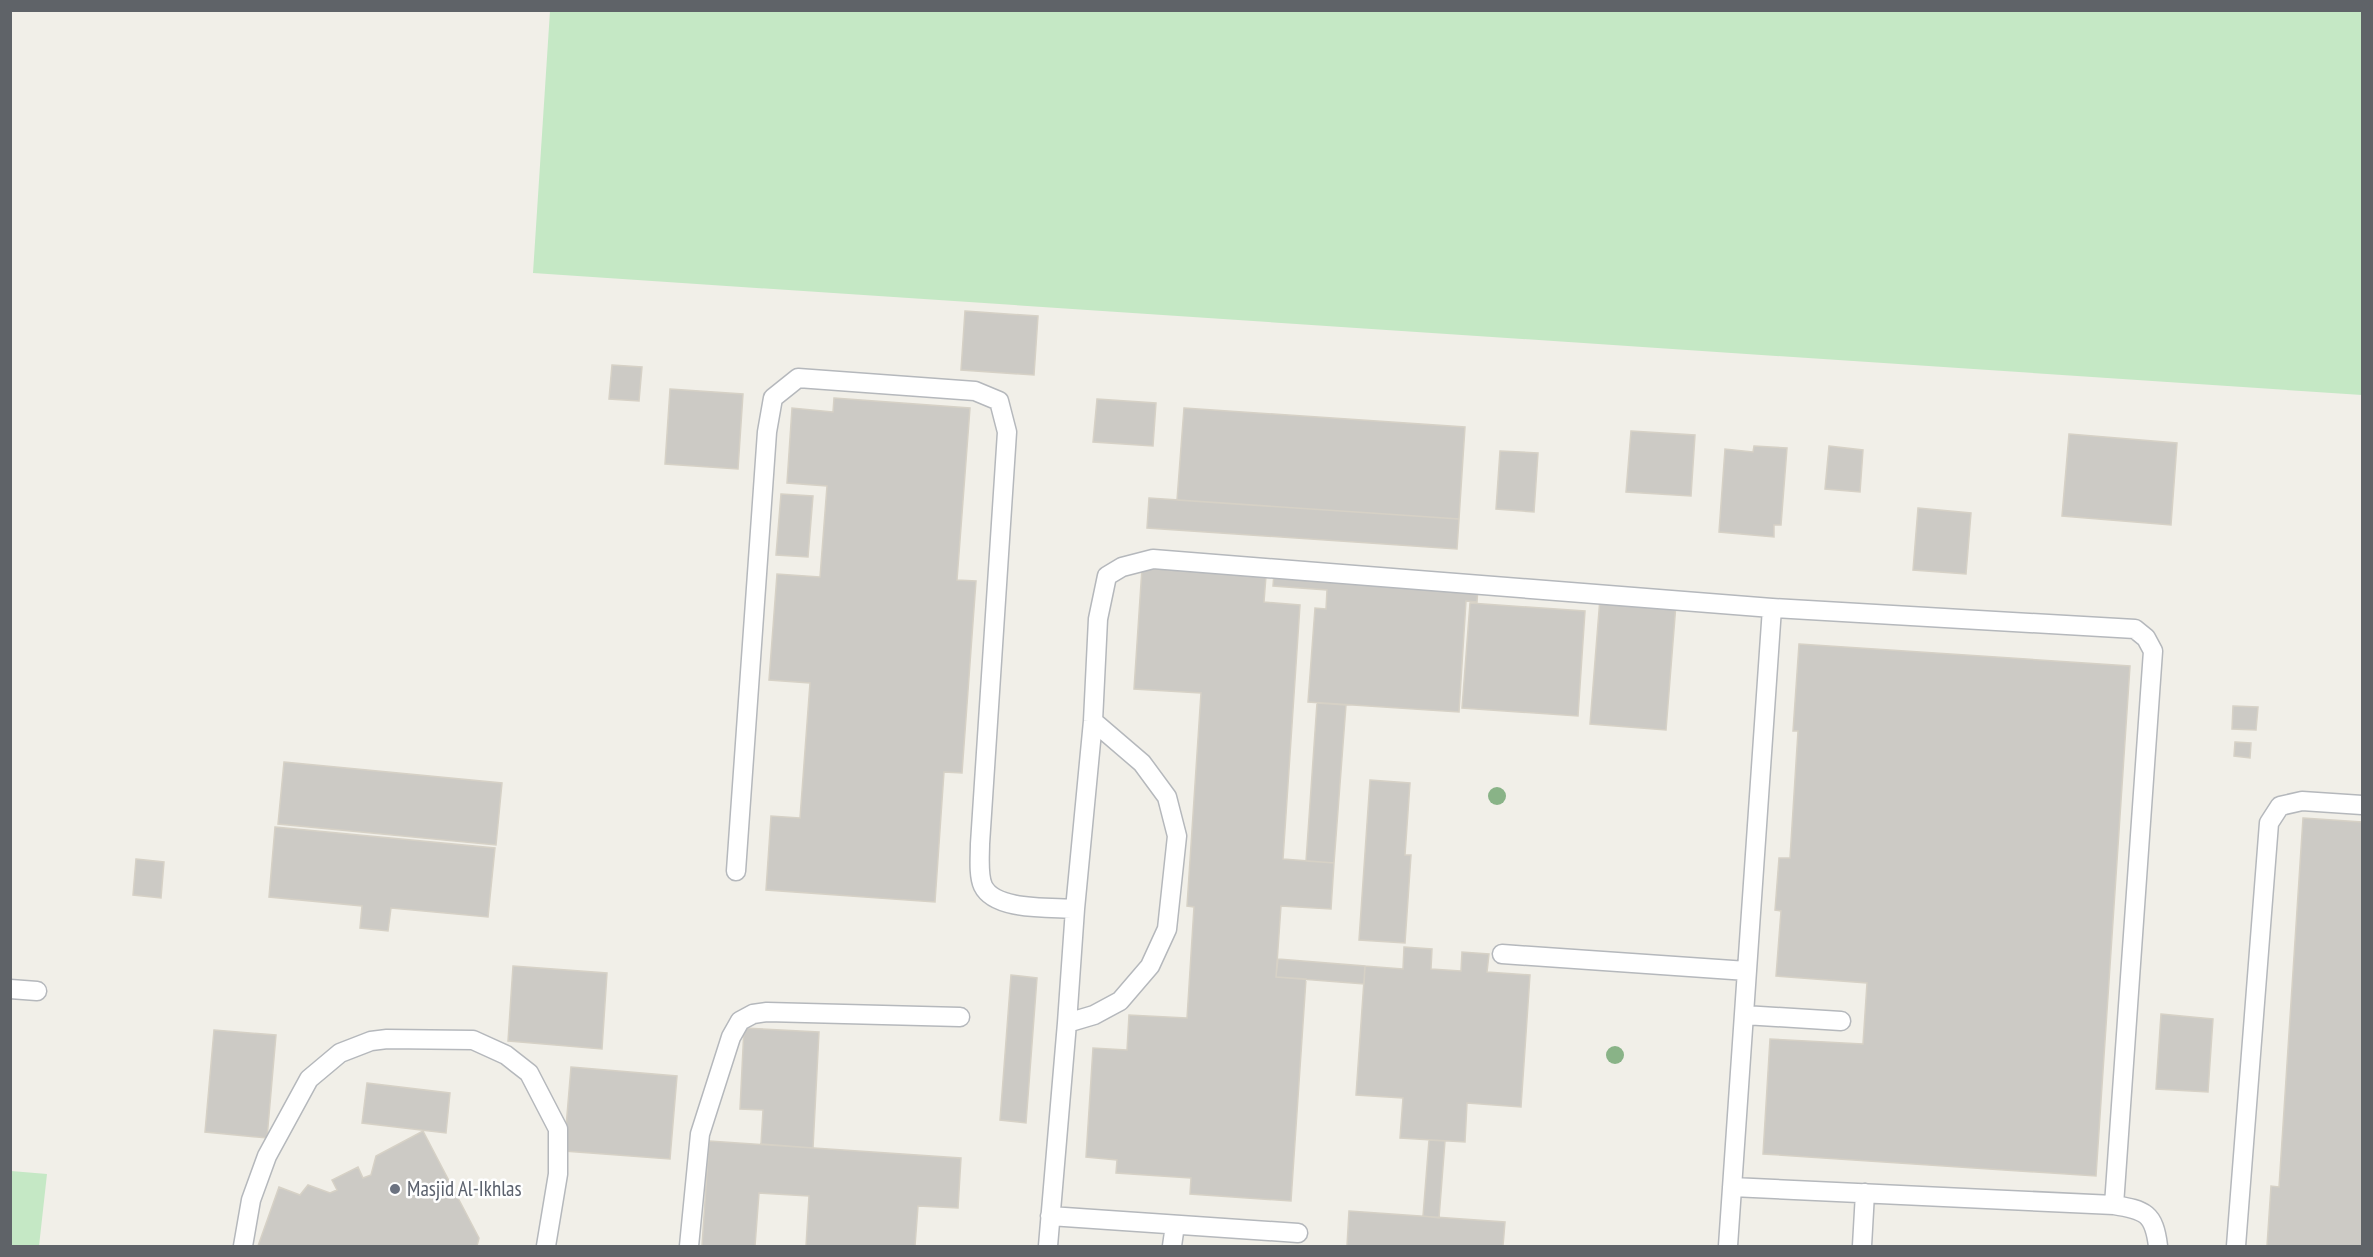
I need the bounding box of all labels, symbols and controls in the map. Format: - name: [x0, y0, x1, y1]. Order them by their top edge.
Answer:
- place label: Masjid Al-Ikhlas: [407, 1175, 522, 1202]
- marker: Masjid Al-Ikhlas: [388, 1182, 402, 1196]

